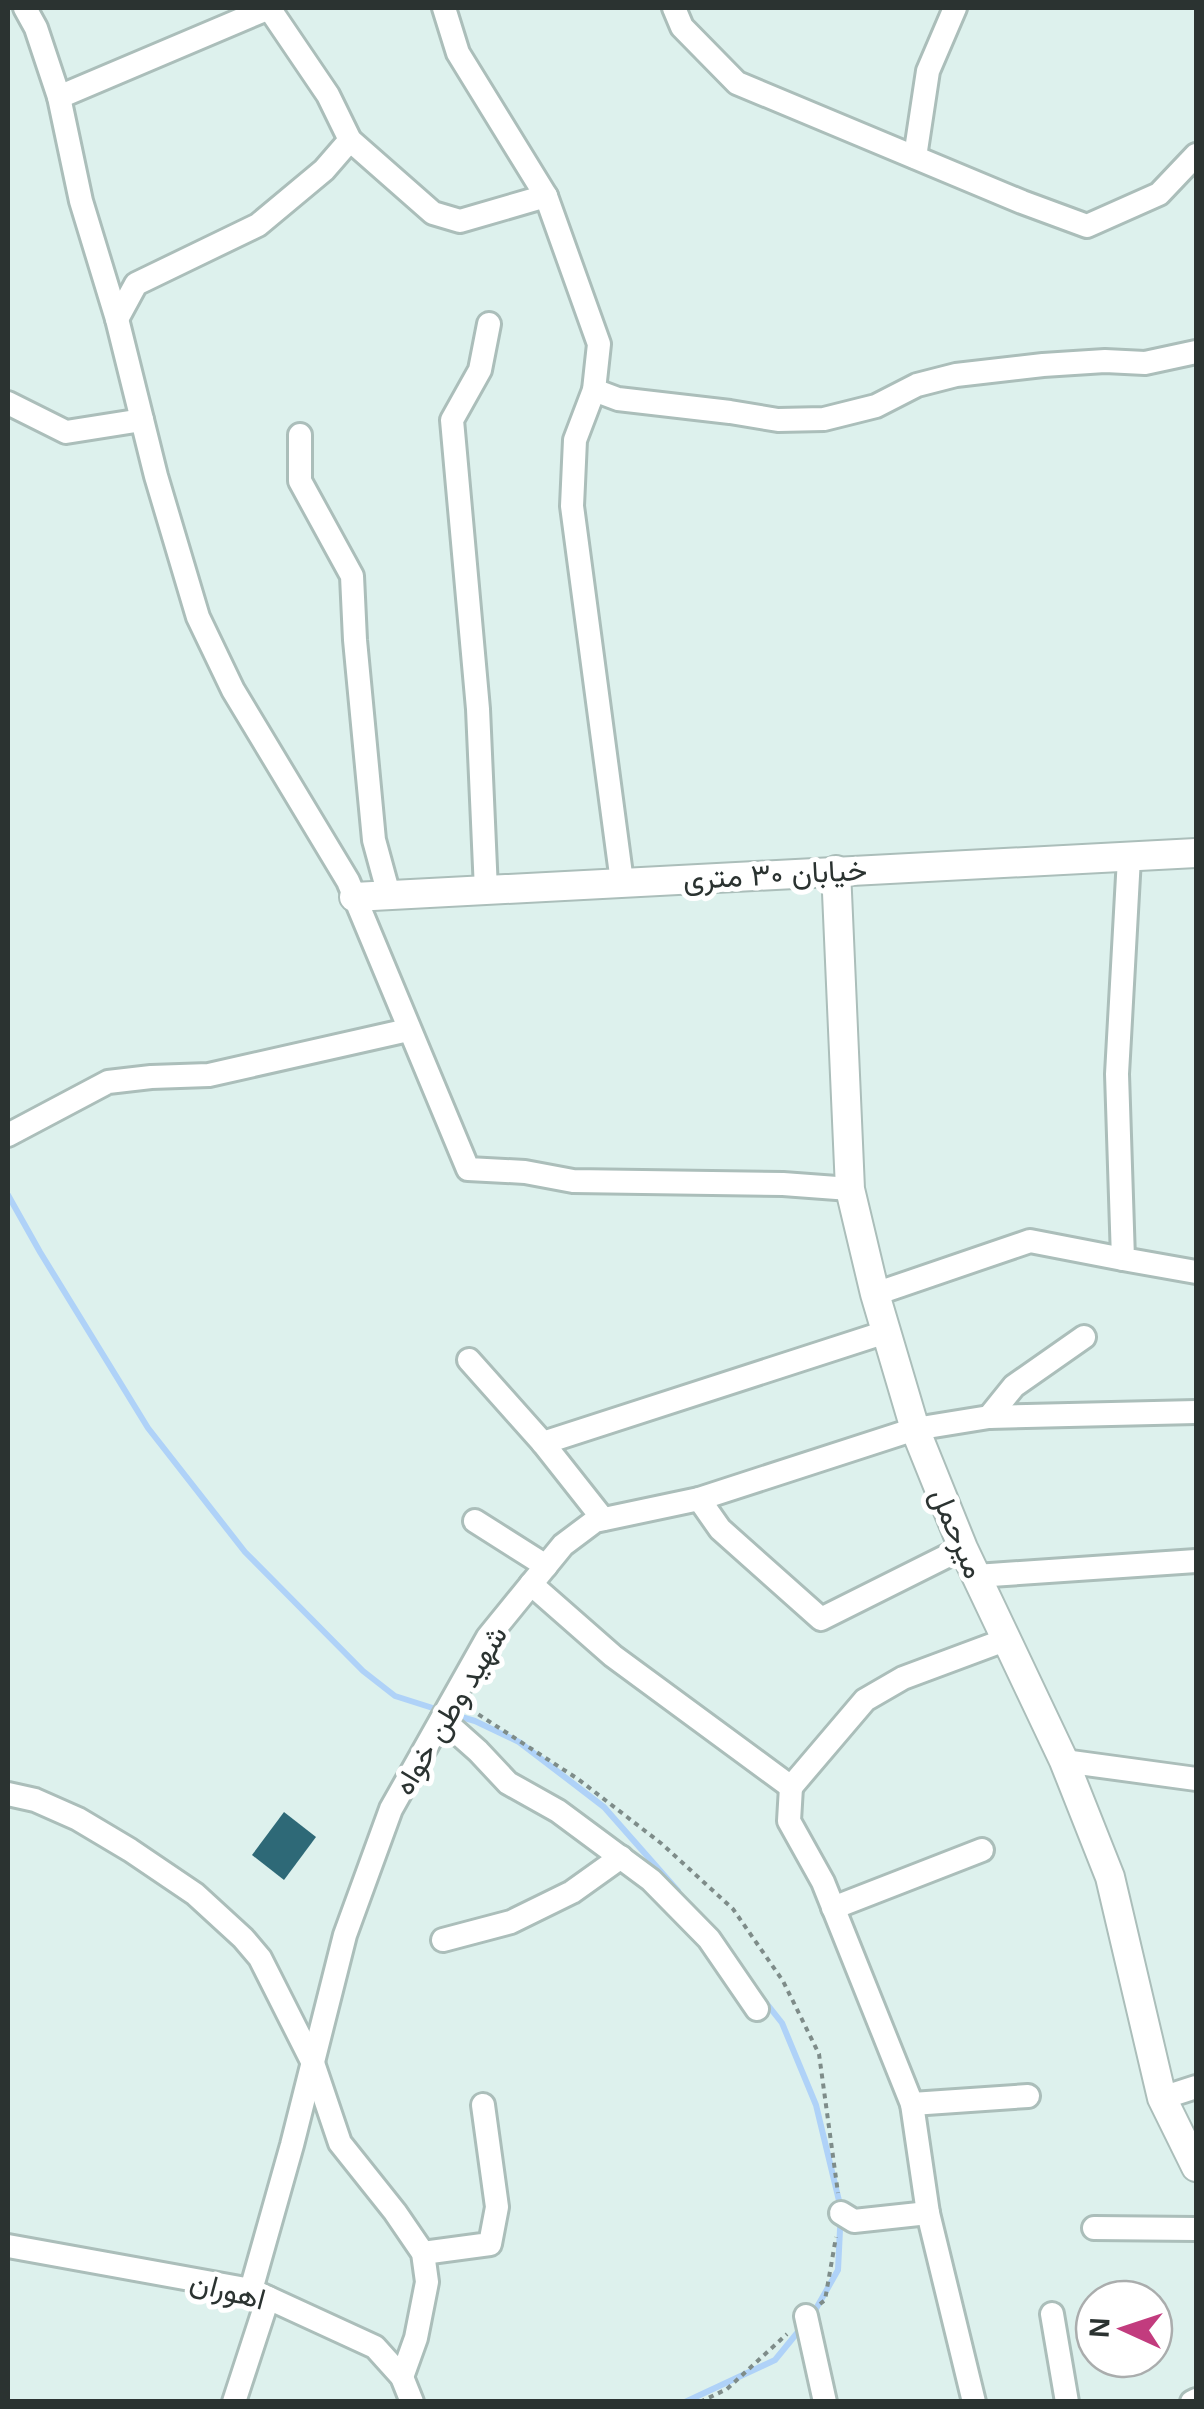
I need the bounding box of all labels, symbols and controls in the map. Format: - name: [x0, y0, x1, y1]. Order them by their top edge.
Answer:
- street label: خیابان ۳۰ متری: [682, 853, 868, 897]
- street label: میرحمل: [922, 1483, 992, 1584]
- street label: شهید وطن خواه: [387, 1620, 515, 1801]
- street label: اهوران: [186, 2264, 269, 2318]
- north arrow: [1074, 2279, 1174, 2379]
- text: N: [1084, 2317, 1116, 2339]

